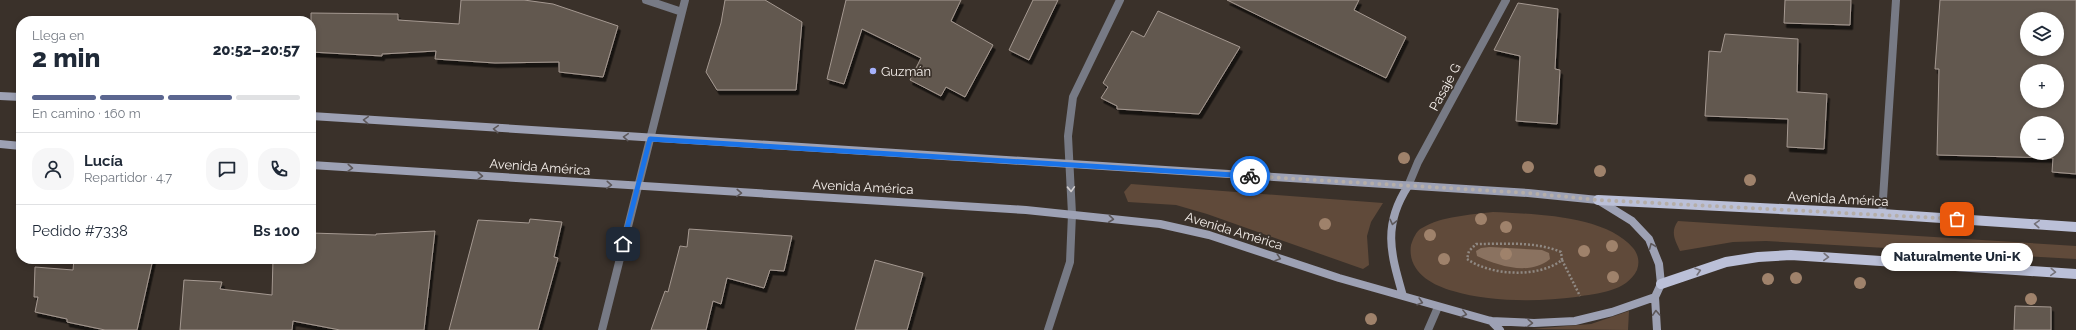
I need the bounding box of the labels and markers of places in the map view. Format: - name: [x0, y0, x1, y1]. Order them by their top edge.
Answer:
- place label: Guzmán: [881, 64, 931, 79]
- marker: Guzmán: [868, 66, 878, 76]
- pin: [1940, 202, 1974, 236]
- pin: [606, 227, 640, 261]
- callout: Naturalmente Uni-K: [1881, 243, 2033, 271]

